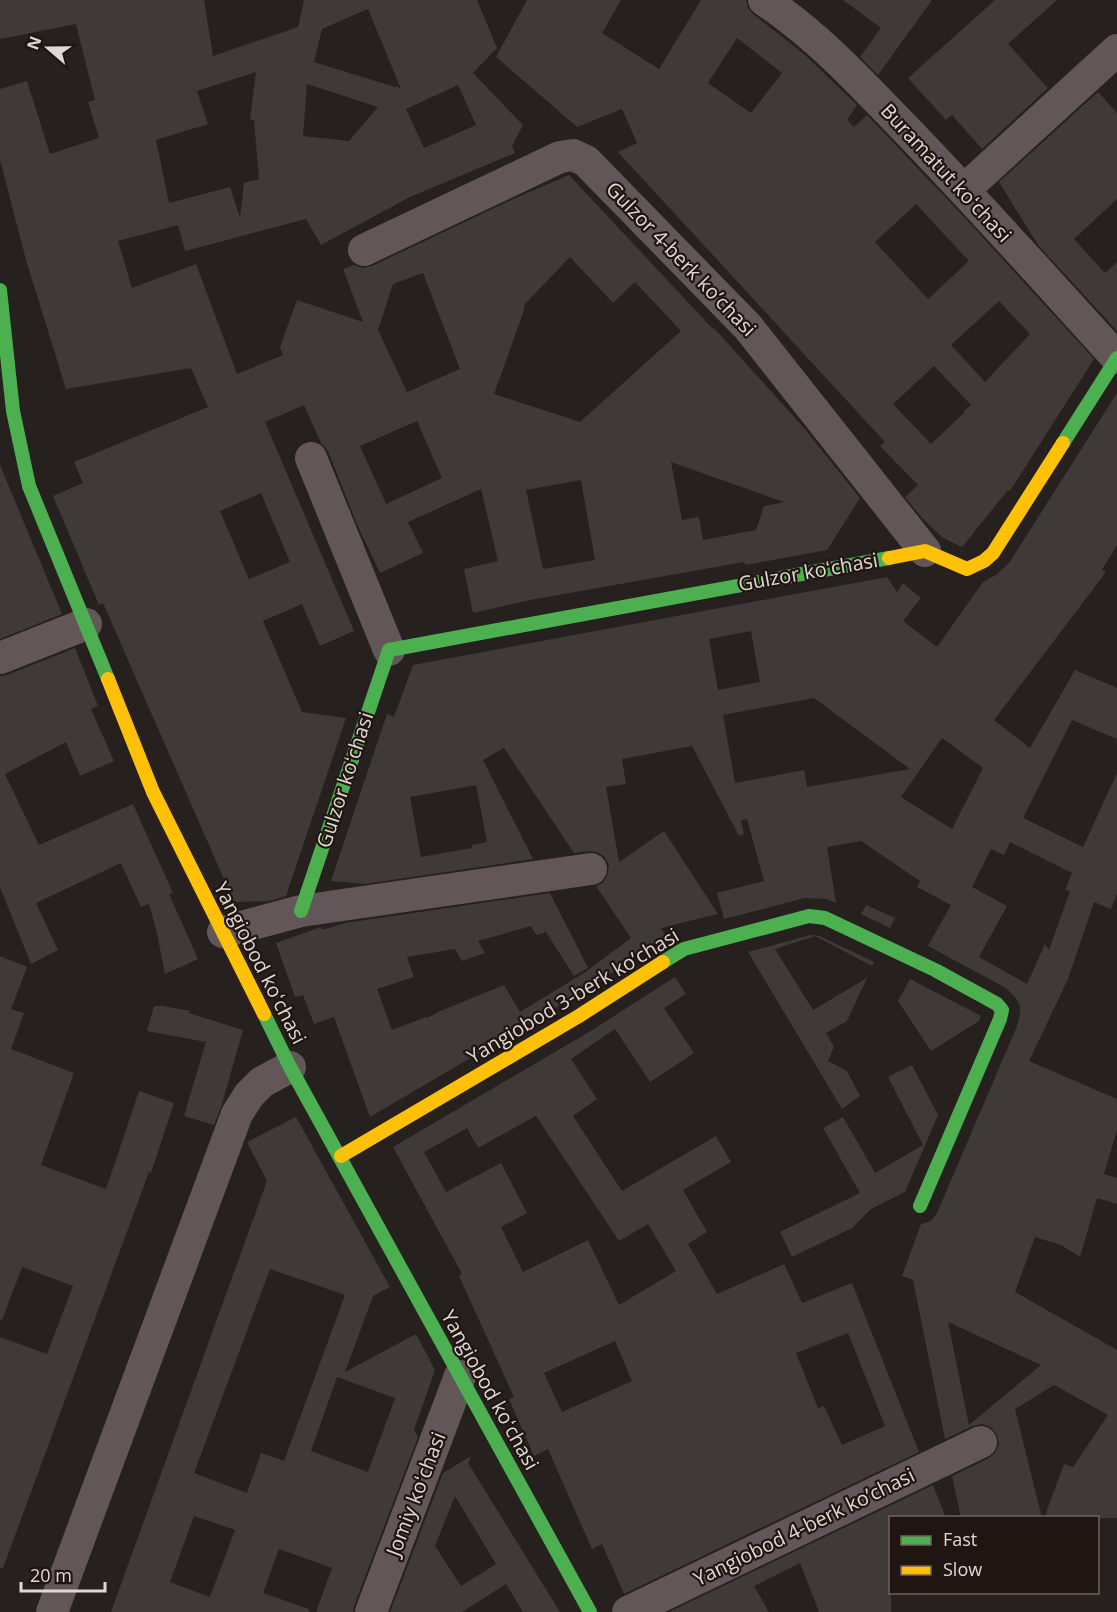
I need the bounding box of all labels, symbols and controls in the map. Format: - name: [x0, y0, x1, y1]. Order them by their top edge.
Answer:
- north arrow: [18, 18, 78, 78]
- text: N: [21, 33, 46, 53]
- street label: Buramatut koʻchasi: [875, 98, 1018, 248]
- street label: Gulzor 4-berk koʼchasi: [600, 175, 762, 342]
- street label: Gulzor koʻchasi: [736, 546, 880, 597]
- street label: Gulzor koʻchasi: [310, 709, 379, 851]
- street label: Yangiobod koʻchasi: [208, 877, 313, 1049]
- street label: Yangiobod 3-berk koʼchasi: [462, 921, 684, 1070]
- street label: Yangiobod koʻchasi: [435, 1305, 546, 1474]
- street label: Jomiy koʻchasi: [379, 1428, 452, 1562]
- street label: Yangiobod 4-berk koʼchasi: [689, 1461, 919, 1592]
- legend: [889, 1516, 1099, 1594]
- text: Fast: [943, 1527, 977, 1551]
- scale bar: [21, 1555, 105, 1593]
- text: Slow: [943, 1557, 982, 1581]
- text: 20 m: [30, 1563, 72, 1587]

